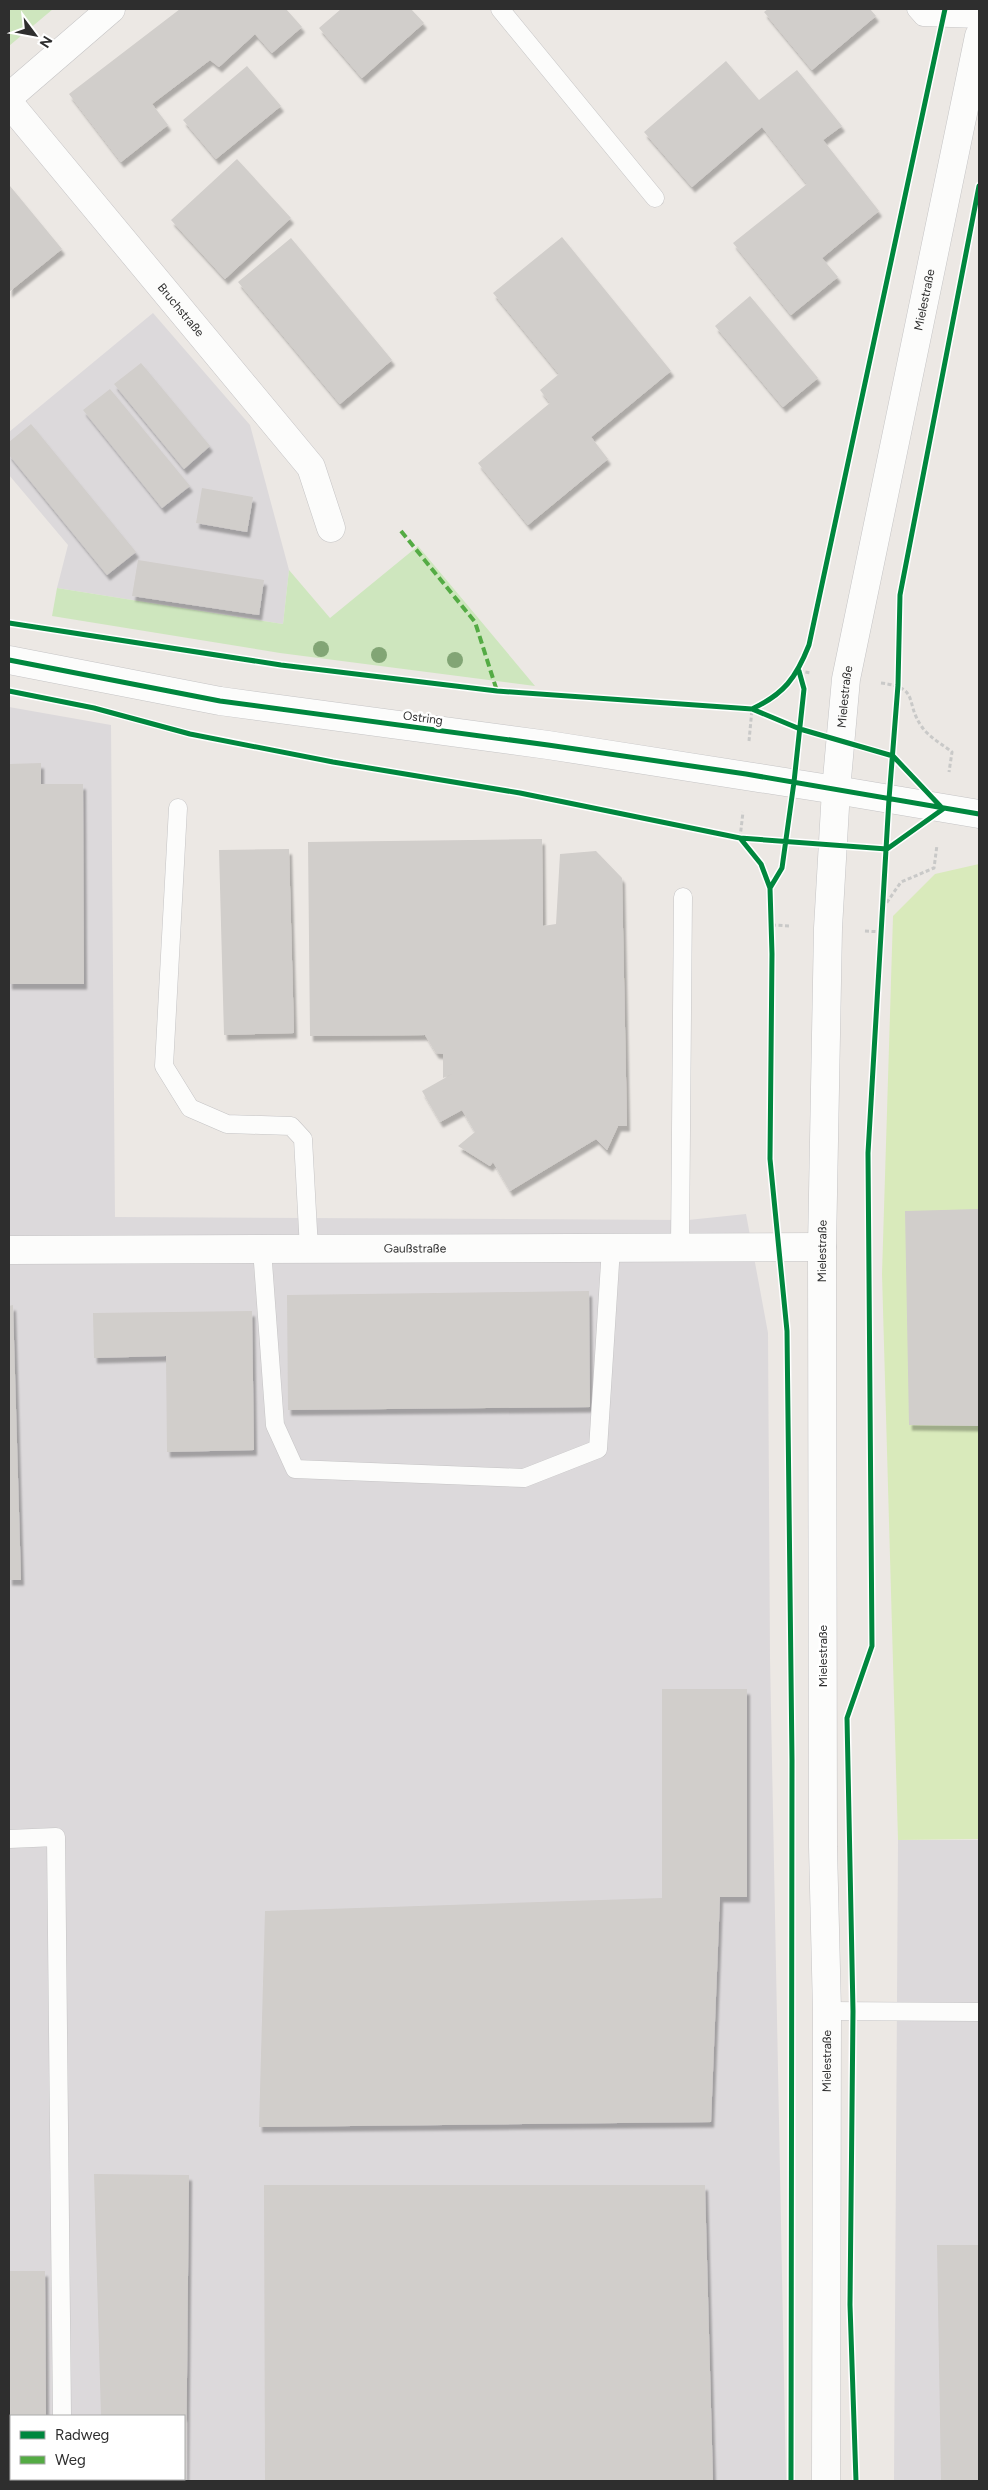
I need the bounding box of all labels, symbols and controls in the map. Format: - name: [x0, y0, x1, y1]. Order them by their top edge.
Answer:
- north arrow: [10, 10, 60, 60]
- text: N: [36, 33, 56, 51]
- street label: Mielestraße: [911, 267, 938, 332]
- street label: Bruchstraße: [155, 281, 207, 340]
- street label: Mielestraße: [835, 664, 856, 728]
- street label: Ostring: [402, 708, 444, 728]
- street label: Mielestraße: [815, 1219, 830, 1282]
- street label: Gaußstraße: [384, 1241, 447, 1256]
- street label: Mielestraße: [816, 1624, 830, 1687]
- street label: Mielestraße: [820, 2029, 834, 2092]
- legend: [10, 2415, 185, 2480]
- text: Radweg: [55, 2426, 109, 2444]
- text: Weg: [55, 2451, 86, 2469]

